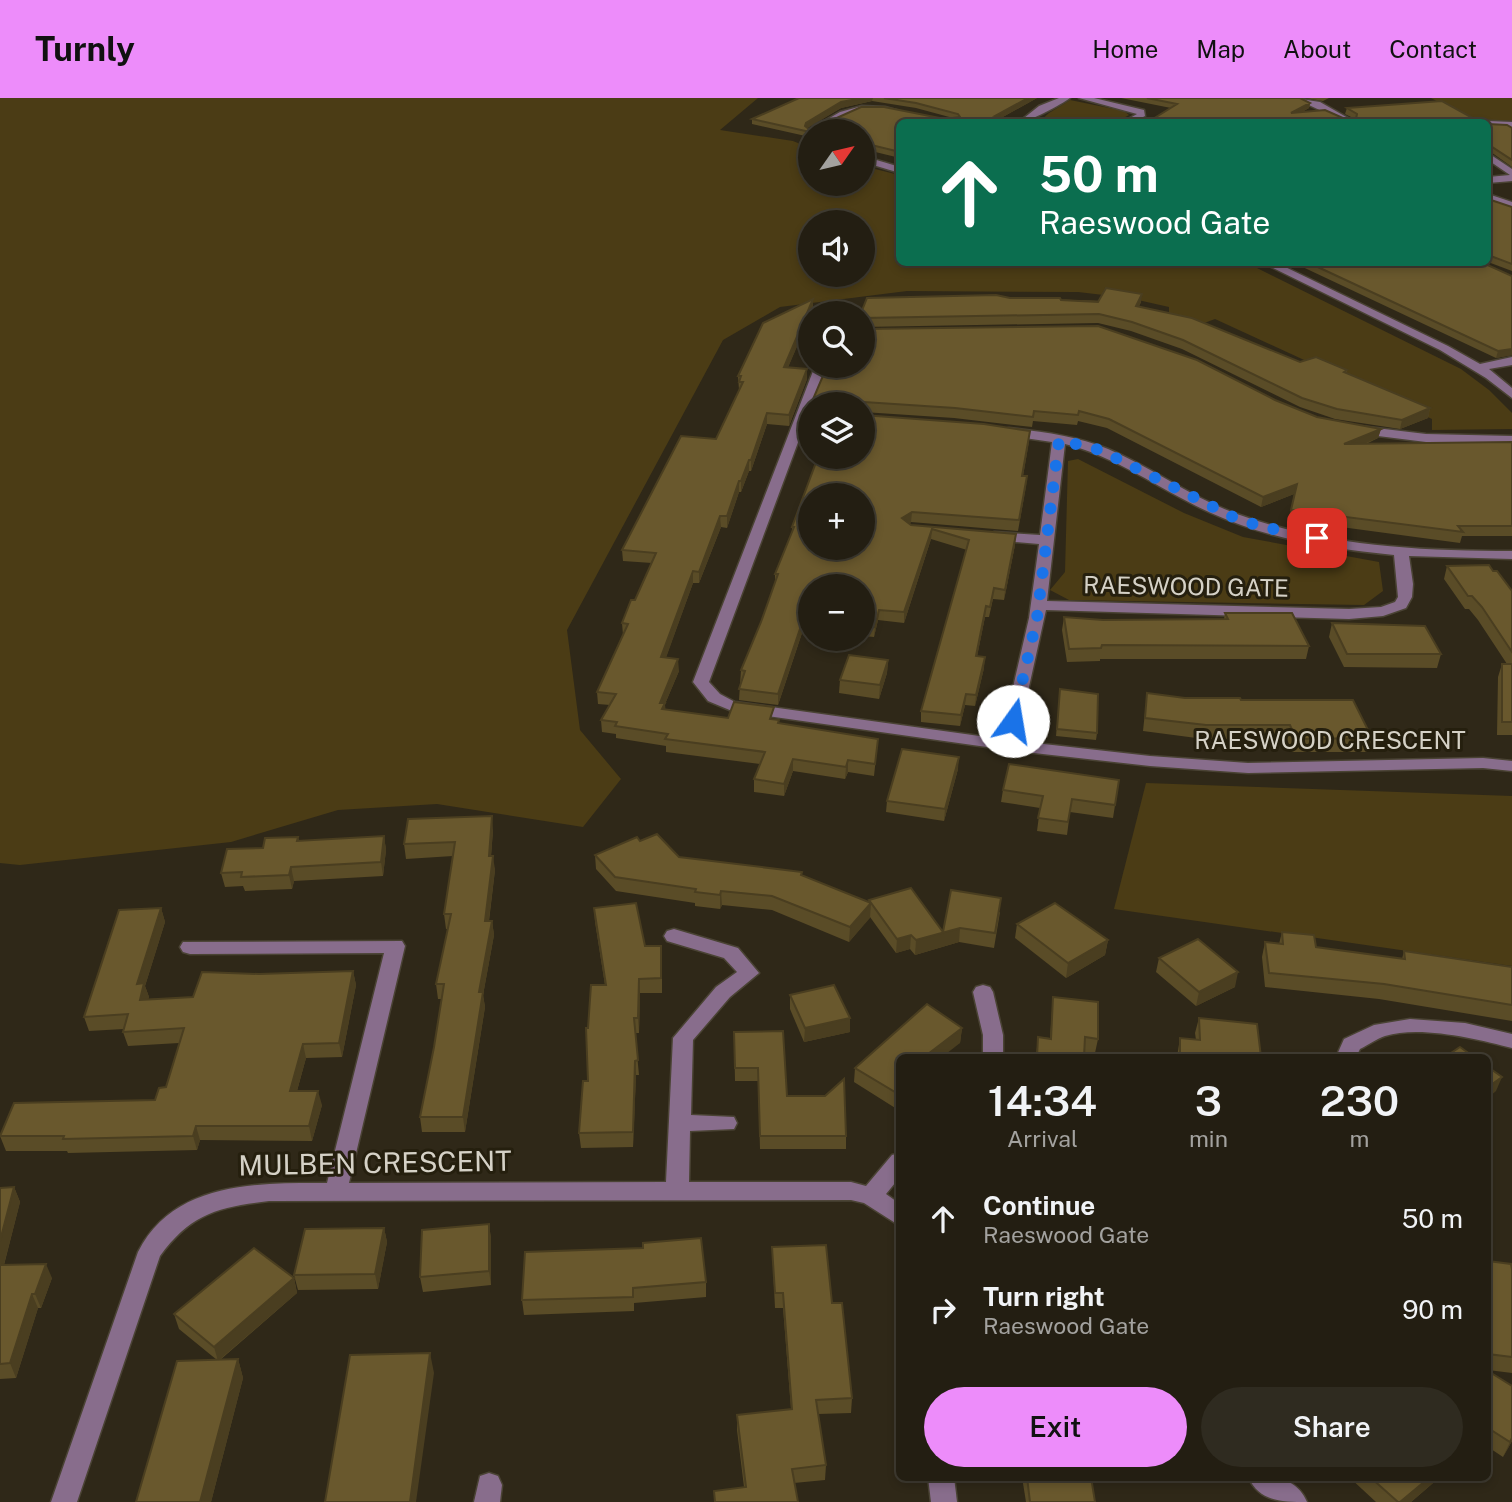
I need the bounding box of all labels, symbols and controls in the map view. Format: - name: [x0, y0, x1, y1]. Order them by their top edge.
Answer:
- text: Turnly: [35, 30, 135, 68]
- text: Home: [1092, 35, 1158, 63]
- text: Map: [1196, 35, 1245, 63]
- text: About: [1283, 35, 1351, 63]
- text: Contact: [1389, 35, 1477, 63]
- north arrow: [798, 119, 875, 196]
- map controls: [798, 119, 875, 651]
- text: 50 m: [1039, 145, 1159, 203]
- icon: ahead: [924, 147, 1015, 238]
- text: Raeswood Gate: [1039, 204, 1270, 241]
- button: sound: [798, 210, 875, 287]
- button: search: [798, 301, 875, 378]
- button: layers: [798, 392, 875, 469]
- button: +: [798, 483, 875, 560]
- pin: [1287, 508, 1347, 568]
- icon: arrive: [1298, 519, 1336, 557]
- street label: RAESWOOD GATE: [1083, 570, 1289, 602]
- button: −: [798, 574, 875, 651]
- position arrow: [976, 684, 1050, 758]
- street label: RAESWOOD CRESCENT: [1194, 726, 1466, 754]
- text: 14:34: [988, 1076, 1097, 1125]
- text: 3: [1195, 1076, 1222, 1125]
- text: 230: [1320, 1076, 1399, 1125]
- text: Arrival: [1007, 1125, 1078, 1152]
- text: min: [1189, 1125, 1228, 1152]
- text: m: [1349, 1125, 1369, 1152]
- street label: MULBEN CRESCENT: [238, 1144, 512, 1181]
- text: Continue: [983, 1190, 1095, 1221]
- icon: ahead: [924, 1200, 962, 1238]
- text: 50 m: [1402, 1203, 1463, 1234]
- text: Raeswood Gate: [983, 1221, 1149, 1248]
- text: Turn right: [983, 1281, 1105, 1312]
- icon: right: [924, 1291, 962, 1329]
- text: 90 m: [1402, 1294, 1463, 1325]
- text: Raeswood Gate: [983, 1312, 1149, 1339]
- button: Exit: [924, 1387, 1187, 1467]
- button: Share: [1201, 1387, 1463, 1467]

